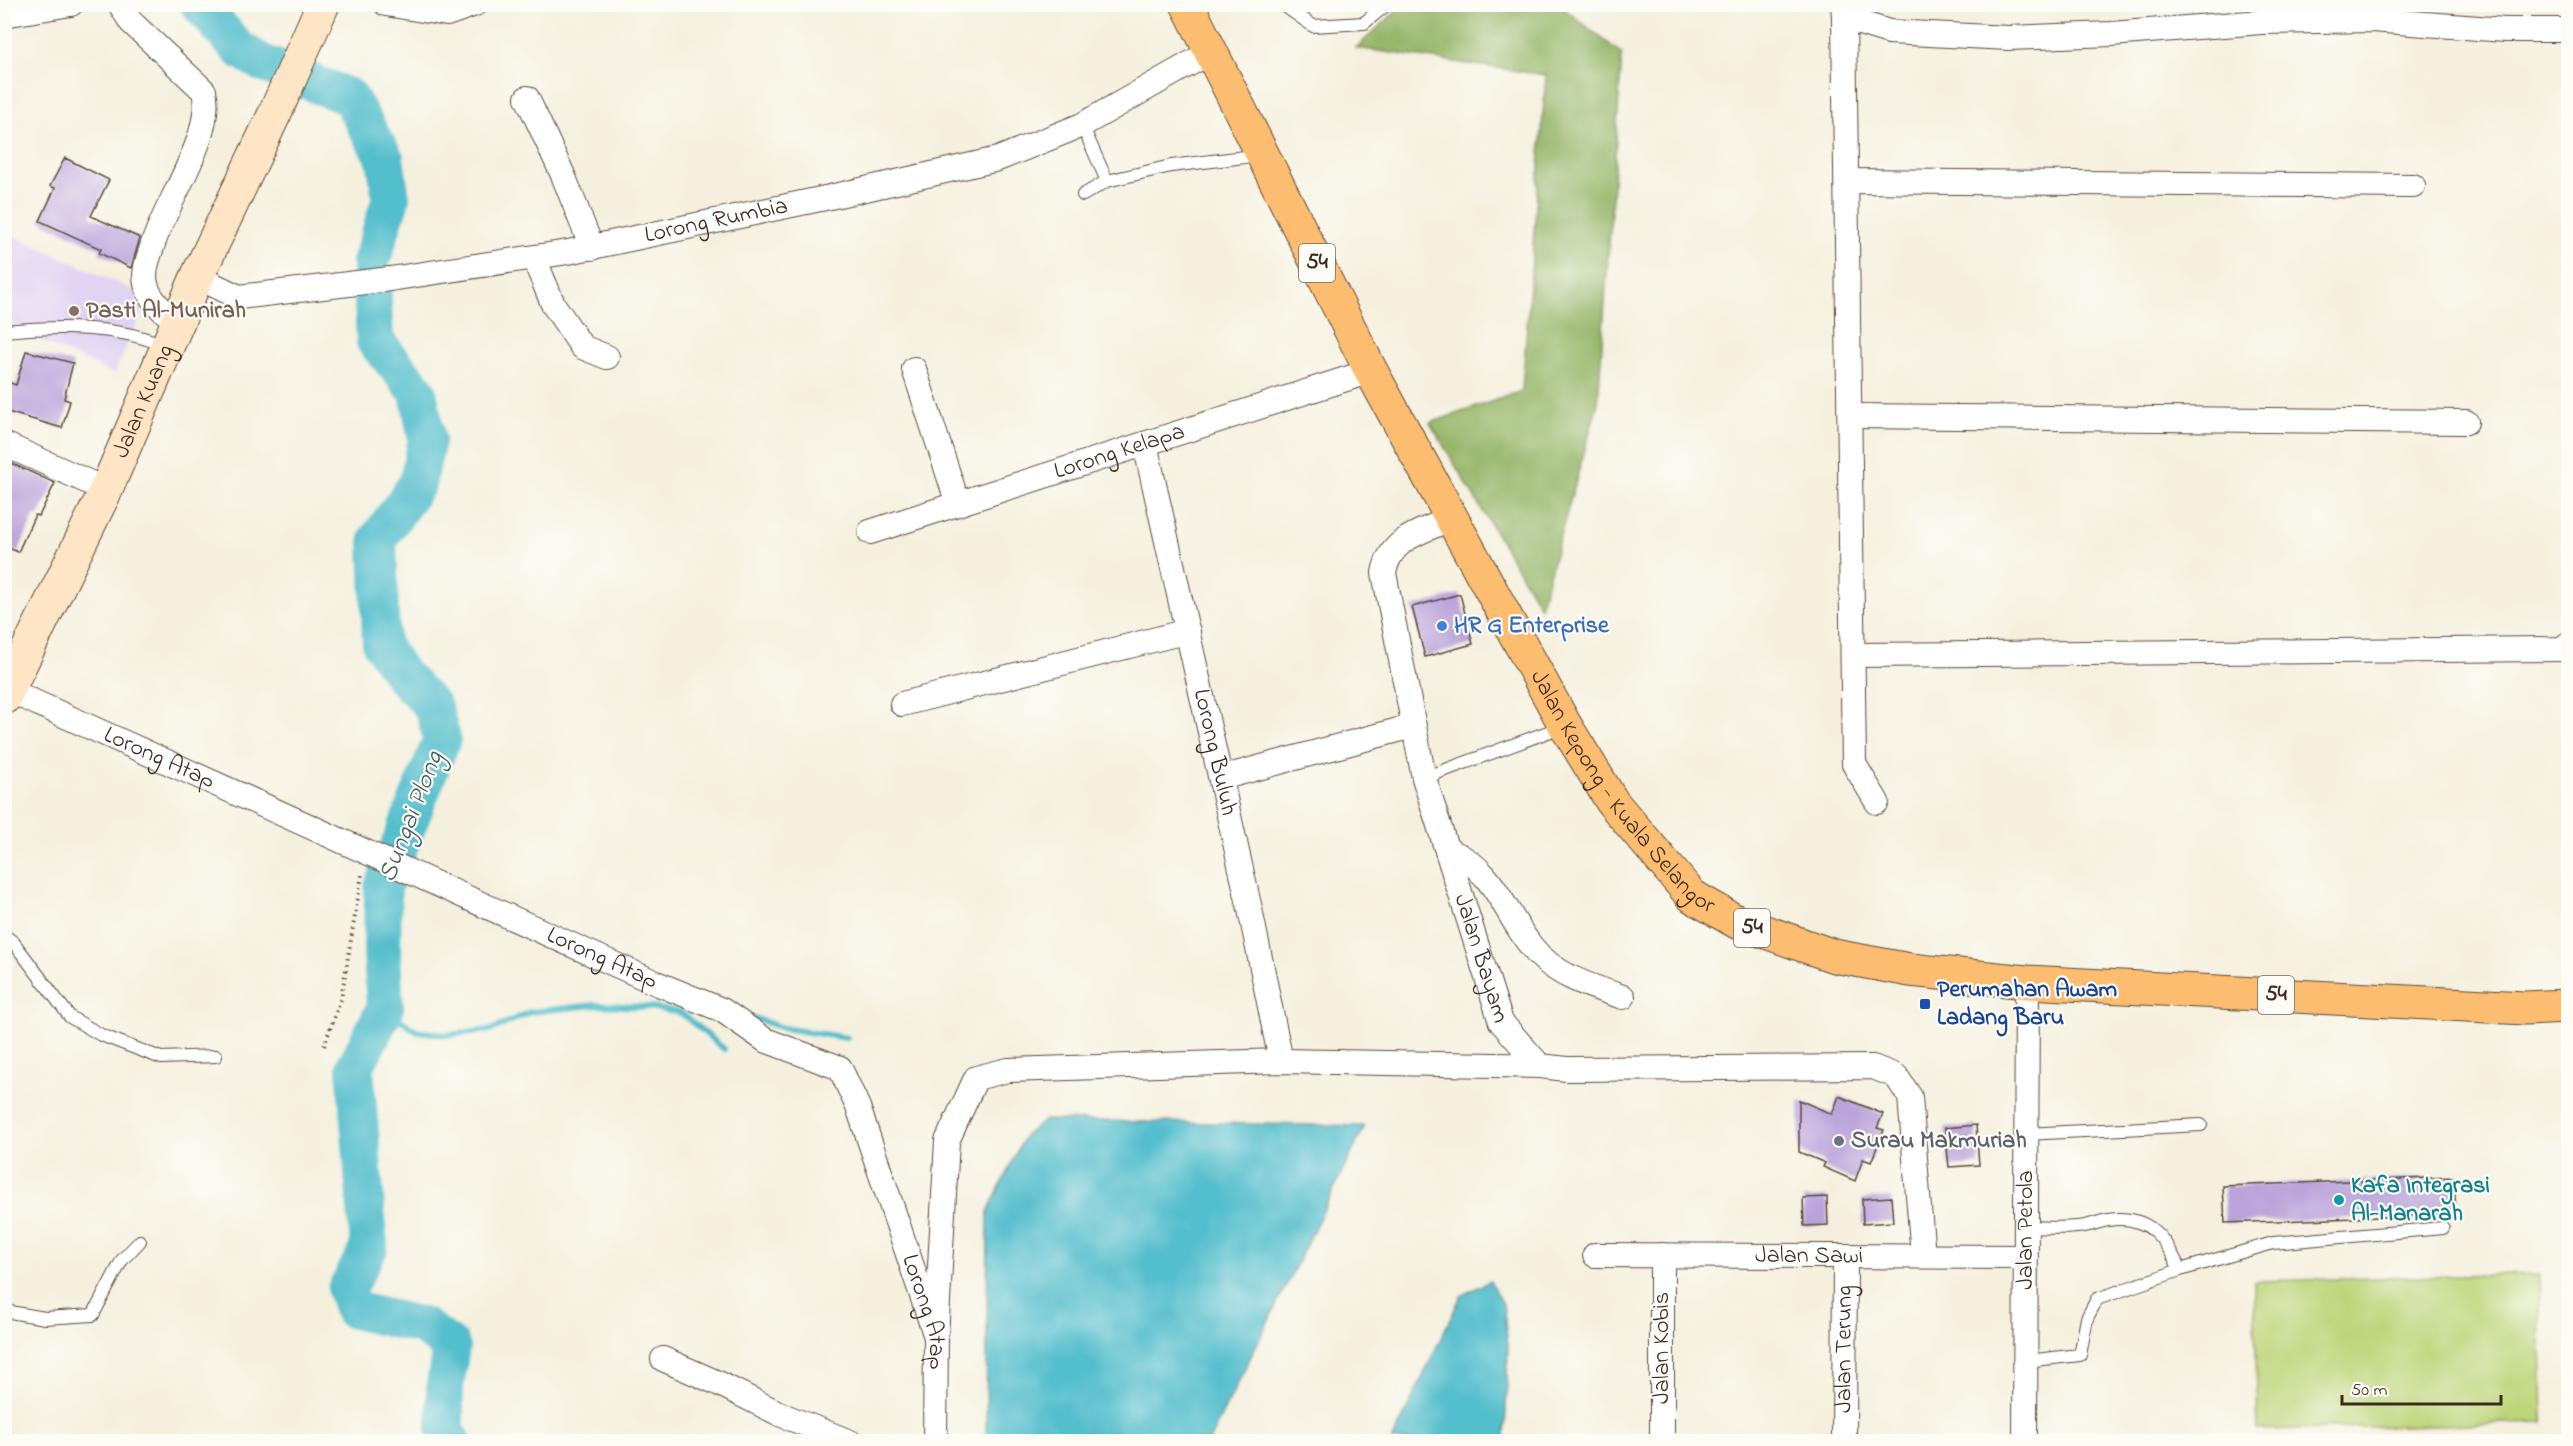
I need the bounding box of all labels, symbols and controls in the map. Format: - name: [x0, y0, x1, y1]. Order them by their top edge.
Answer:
- street label: Lorong Rumbia: [641, 189, 791, 253]
- road number: 54: [1299, 244, 1335, 282]
- place label: Pasti Al-Munirah: [86, 294, 246, 329]
- marker: Pasti Al-Munirah: [67, 304, 81, 318]
- street label: Jalan Kuang: [104, 339, 184, 464]
- street label: Lorong Kelapa: [1050, 414, 1189, 489]
- place label: HR G Enterprise: [1454, 609, 1610, 644]
- marker: HR G Enterprise: [1435, 619, 1449, 633]
- street label: Jalan Kepong - Kuala Selangor: [1521, 664, 1722, 924]
- street label: Lorong Buluh: [1183, 686, 1246, 819]
- street label: Lorong Atap: [98, 718, 221, 799]
- water label: Sungai Plong: [370, 745, 455, 888]
- street label: Jalan Bayam: [1444, 889, 1518, 1027]
- road number: 54: [1734, 909, 1770, 947]
- street label: Lorong Atap: [541, 918, 663, 999]
- place label: Perumahan Awam Ladang Baru: [1937, 973, 2118, 1037]
- road number: 54: [2258, 976, 2294, 1014]
- marker: Perumahan Awam Ladang Baru: [1918, 997, 1932, 1011]
- place label: Surau Makmuriah: [1851, 1124, 2027, 1159]
- marker: Surau Makmuriah: [1832, 1134, 1846, 1148]
- place label: Kafa Integrasi Al-Manarah: [2351, 1169, 2490, 1232]
- street label: Jalan Petola: [2008, 1170, 2044, 1290]
- marker: Kafa Integrasi Al-Manarah: [2332, 1193, 2346, 1207]
- street label: Jalan Sawi: [1755, 1238, 1863, 1274]
- street label: Lorong Atap: [892, 1250, 954, 1370]
- street label: Jalan Terung: [1827, 1285, 1862, 1413]
- street label: Jalan Kobis: [1645, 1292, 1680, 1404]
- scale bar: [2342, 1368, 2501, 1406]
- text: 50 m: [2351, 1378, 2388, 1404]

